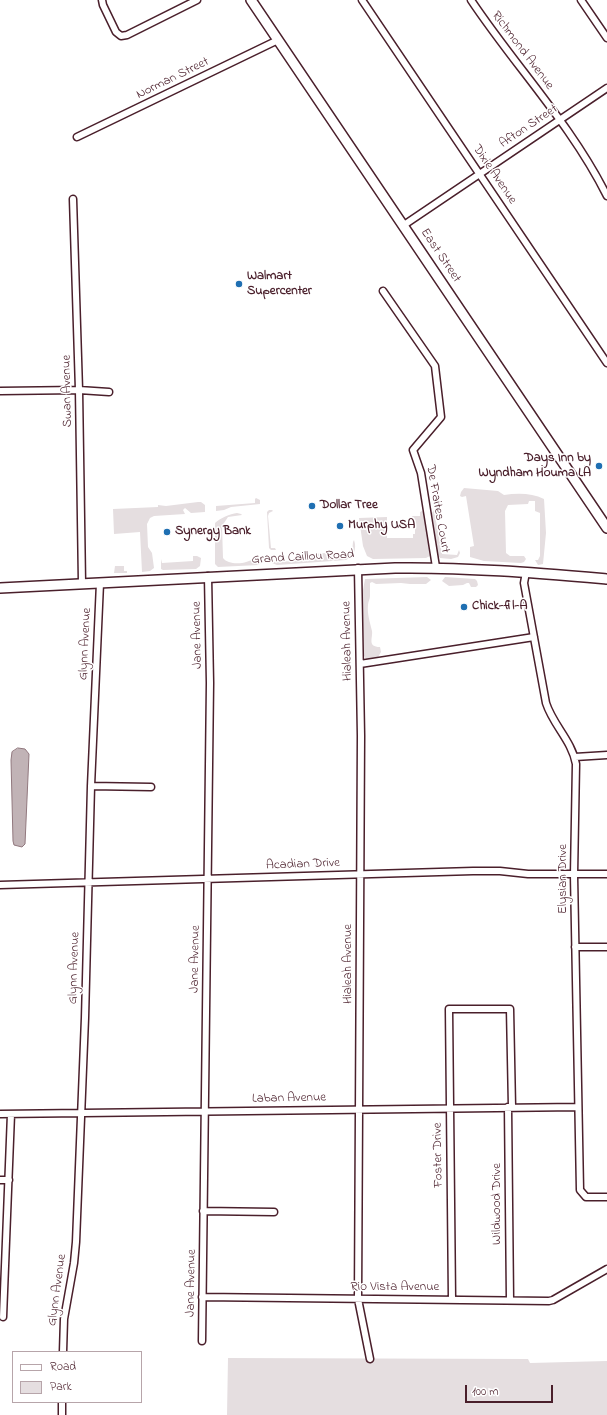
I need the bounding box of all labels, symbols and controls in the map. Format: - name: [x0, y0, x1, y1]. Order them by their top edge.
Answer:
- street label: Richmond Avenue: [487, 9, 557, 93]
- street label: Norman Street: [134, 55, 212, 103]
- street label: Afton Street: [497, 102, 561, 152]
- street label: Dixie Avenue: [469, 142, 519, 208]
- street label: East Street: [416, 226, 464, 286]
- place label: Walmart Supercenter: [247, 269, 312, 300]
- marker: Walmart Supercenter: [234, 279, 244, 289]
- street label: Swan Avenue: [60, 355, 76, 427]
- place label: Days Inn by Wyndham Houma LA: [479, 451, 591, 482]
- marker: Days Inn by Wyndham Houma LA: [594, 461, 604, 471]
- street label: De Fraites Court: [422, 464, 452, 554]
- place label: Dollar Tree: [320, 498, 378, 514]
- marker: Dollar Tree: [307, 501, 317, 511]
- place label: Murphy USA: [348, 518, 415, 534]
- marker: Murphy USA: [335, 521, 345, 531]
- place label: Synergy Bank: [175, 524, 251, 540]
- marker: Synergy Bank: [162, 527, 172, 537]
- street label: Grand Caillou Road: [251, 548, 355, 568]
- place label: Chick-fil-A: [472, 599, 527, 615]
- street label: Jane Avenue: [190, 601, 206, 669]
- street label: Hialeah Avenue: [340, 601, 356, 681]
- marker: Chick-fil-A: [459, 602, 469, 612]
- street label: Glynn Avenue: [76, 607, 96, 681]
- street label: Elysian Drive: [556, 844, 572, 914]
- street label: Acadian Drive: [266, 856, 340, 874]
- street label: Hialeah Avenue: [341, 924, 357, 1004]
- street label: Jane Avenue: [188, 925, 204, 993]
- street label: Glynn Avenue: [66, 931, 84, 1005]
- street label: Laban Avenue: [252, 1091, 326, 1107]
- street label: Foster Drive: [431, 1122, 447, 1188]
- street label: Wildwood Drive: [490, 1163, 506, 1245]
- street label: Jane Avenue: [184, 1249, 200, 1317]
- street label: Glynn Avenue: [45, 1253, 71, 1327]
- street label: Rio Vista Avenue: [351, 1280, 439, 1296]
- legend: [12, 1351, 142, 1403]
- text: Road: [50, 1358, 76, 1376]
- scale bar: [467, 1377, 555, 1403]
- text: Park: [50, 1378, 72, 1396]
- text: 100 m: [472, 1383, 499, 1401]

